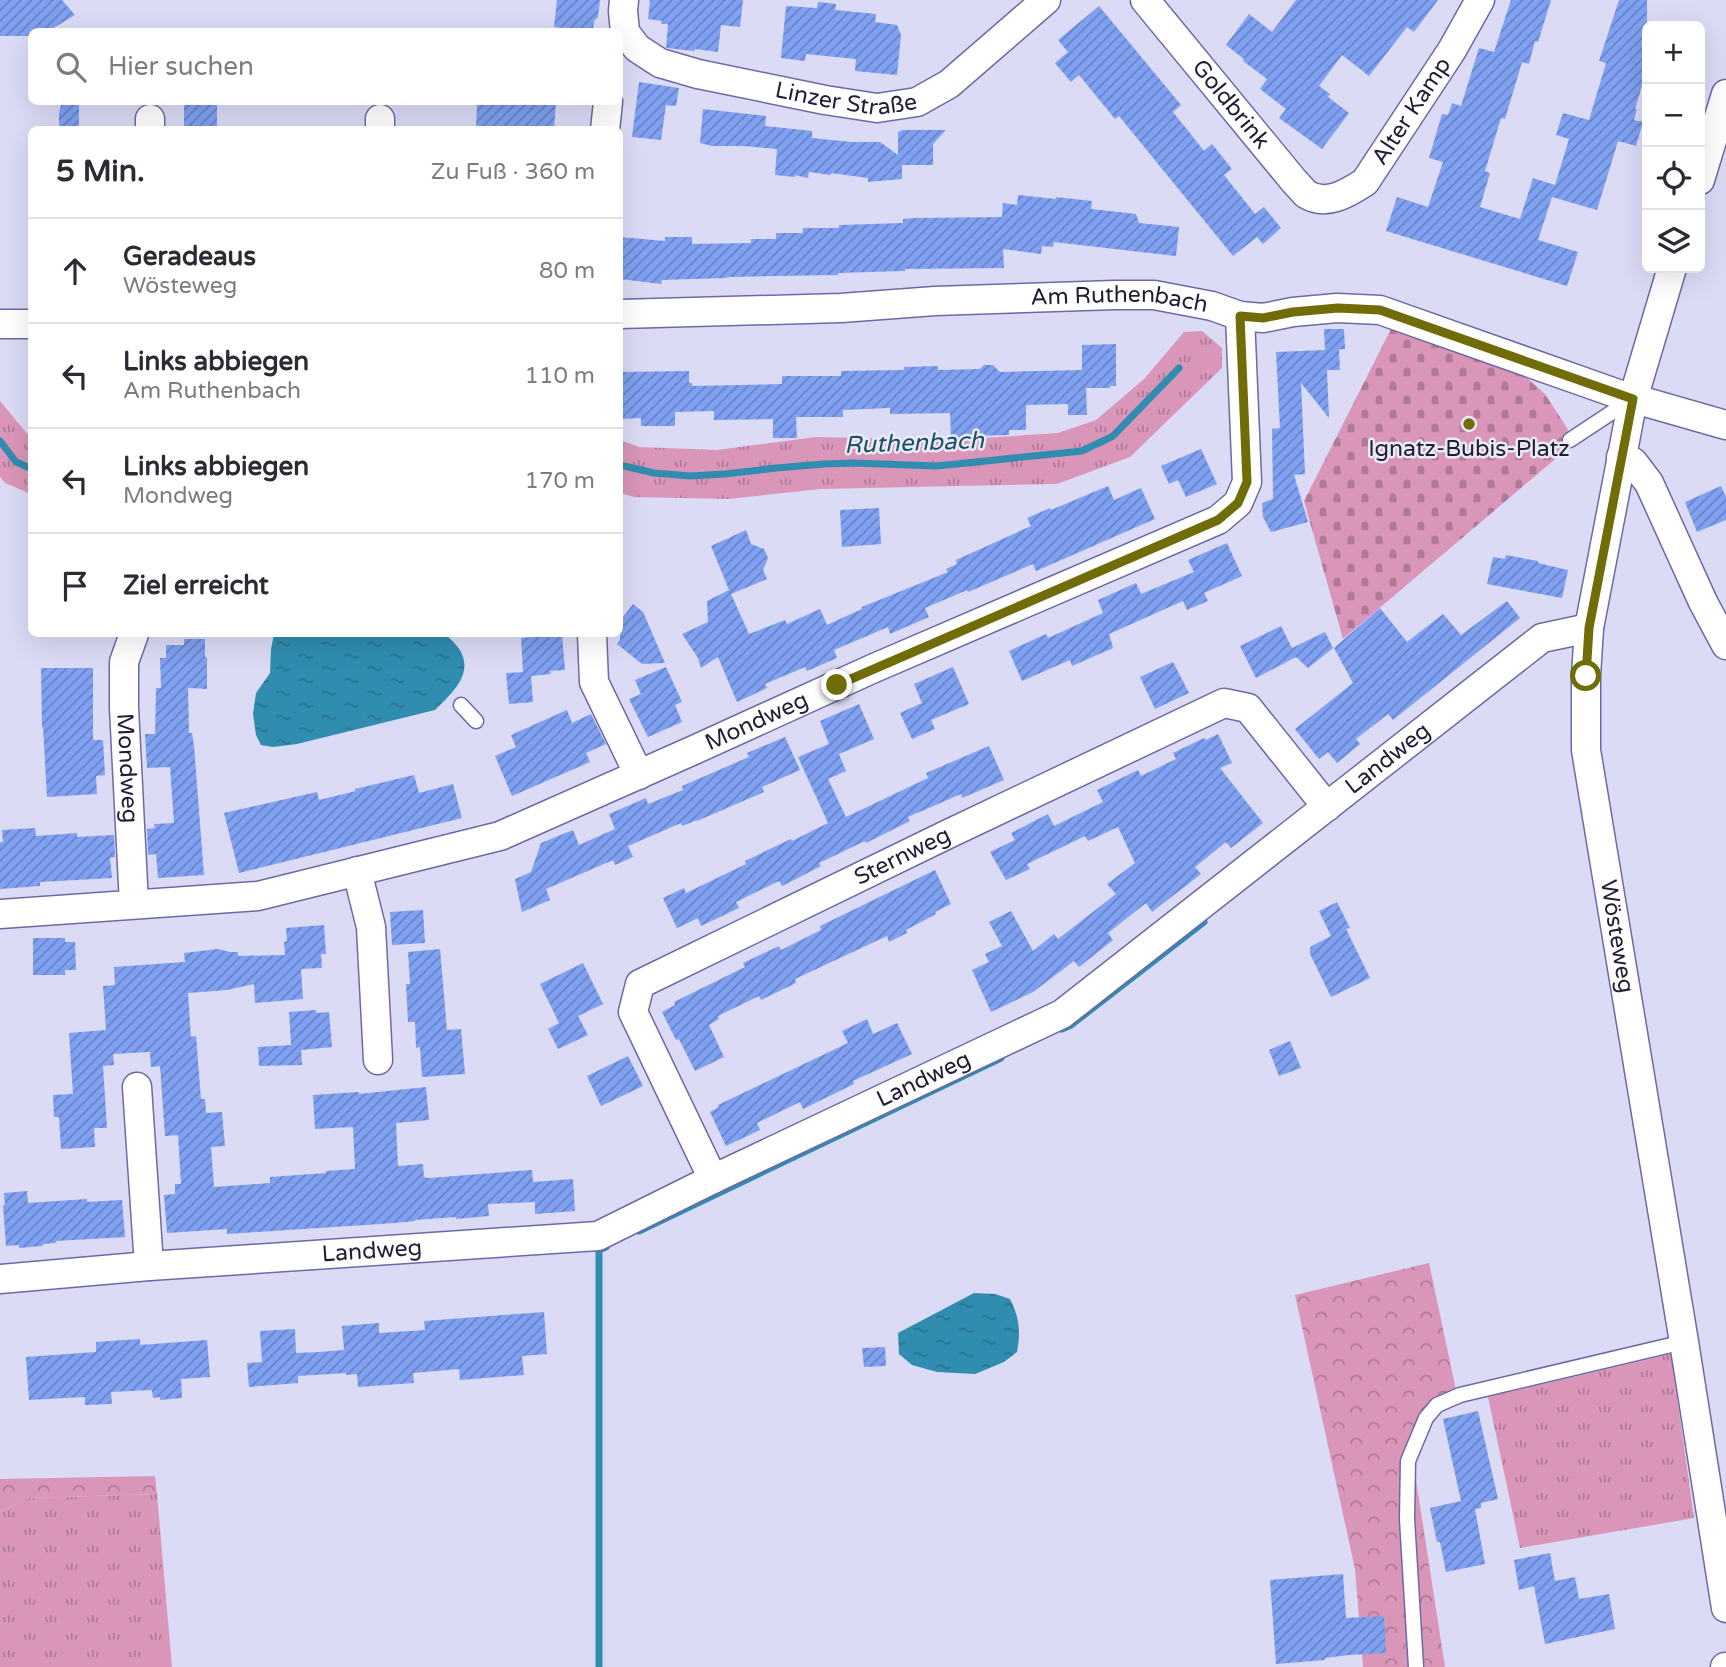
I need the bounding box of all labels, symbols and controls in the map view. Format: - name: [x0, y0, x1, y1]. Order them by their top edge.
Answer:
- map controls: [1642, 21, 1705, 273]
- button: +: [1642, 21, 1705, 84]
- search box: [28, 28, 623, 105]
- icon: search: [52, 48, 90, 86]
- text: Hier suchen: [108, 51, 254, 82]
- street label: Alter Kamp: [1366, 52, 1457, 170]
- street label: Goldbrink: [1186, 54, 1276, 155]
- street label: Linzer Straße: [773, 76, 919, 122]
- button: −: [1642, 84, 1705, 147]
- button: locate: [1642, 147, 1705, 210]
- text: 5 Min.: [56, 153, 145, 190]
- text: Zu Fuß · 360 m: [431, 158, 595, 186]
- button: layers: [1642, 210, 1705, 273]
- text: Geradeaus: [123, 241, 256, 272]
- icon: ahead: [56, 252, 94, 290]
- text: 80 m: [539, 257, 595, 285]
- text: Wösteweg: [123, 272, 237, 300]
- street label: Am Ruthenbach: [1030, 281, 1210, 319]
- text: Links abbiegen: [123, 346, 309, 377]
- icon: left: [56, 357, 94, 395]
- text: 110 m: [525, 362, 595, 390]
- text: Am Ruthenbach: [123, 377, 301, 405]
- marker: Ignatz-Bubis-Platz: [1461, 416, 1477, 432]
- water label: Ruthenbach: [844, 426, 986, 460]
- place label: Ignatz-Bubis-Platz: [1368, 435, 1570, 463]
- text: Links abbiegen: [123, 451, 309, 482]
- icon: left: [56, 462, 94, 500]
- text: 170 m: [525, 467, 595, 495]
- text: Mondweg: [123, 482, 233, 510]
- icon: arrive: [56, 567, 94, 605]
- text: Ziel erreicht: [123, 570, 269, 601]
- route start: [1570, 660, 1601, 691]
- route end: [821, 669, 852, 700]
- street label: Mondweg: [701, 686, 813, 757]
- street label: Mondweg: [110, 713, 144, 824]
- street label: Landweg: [1340, 717, 1436, 801]
- street label: Sternweg: [850, 821, 955, 891]
- street label: Wösteweg: [1594, 878, 1640, 995]
- street label: Landweg: [872, 1045, 975, 1113]
- street label: Landweg: [321, 1234, 423, 1268]

